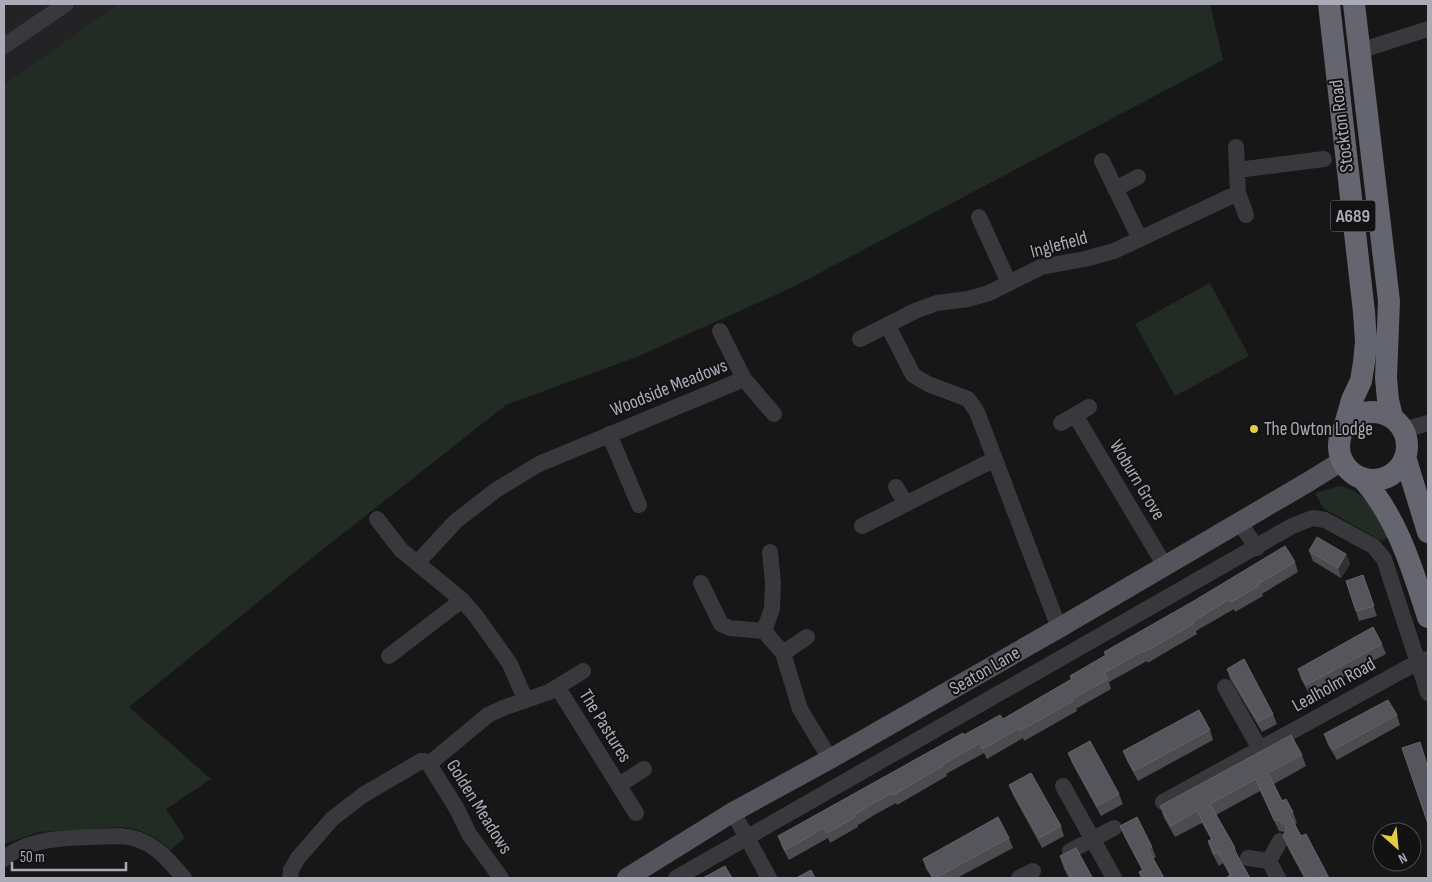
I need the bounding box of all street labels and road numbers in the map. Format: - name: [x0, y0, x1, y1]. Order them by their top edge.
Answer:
- street label: Stockton Road: [1325, 79, 1359, 173]
- road number: A689: [1330, 200, 1376, 232]
- street label: Inglefield: [1028, 226, 1090, 264]
- street label: Woodside Meadows: [607, 354, 731, 422]
- street label: Woburn Grove: [1104, 436, 1170, 524]
- street label: Seaton Lane: [946, 642, 1024, 700]
- street label: Lealholm Road: [1288, 653, 1380, 717]
- street label: The Pastures: [574, 685, 636, 767]
- street label: Golden Meadows: [441, 755, 517, 859]

